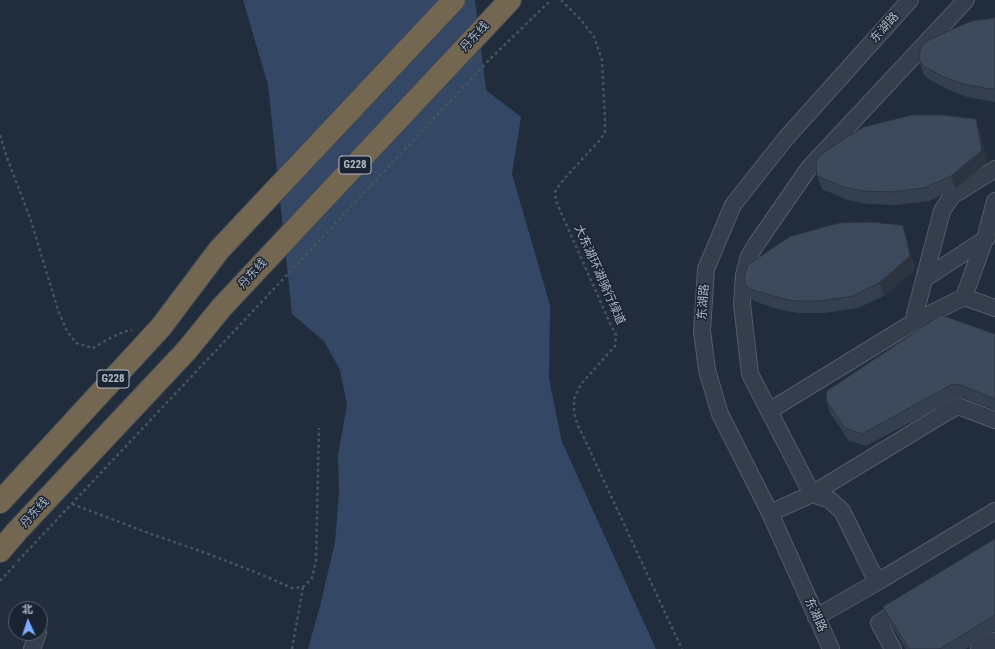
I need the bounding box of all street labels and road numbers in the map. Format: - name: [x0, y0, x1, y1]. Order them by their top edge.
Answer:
- street label: 东湖路: [868, 10, 902, 46]
- street label: 丹东线: [457, 19, 493, 55]
- road number: G228: [339, 156, 371, 174]
- street label: 大东湖环湖骑行绿道: [570, 223, 628, 327]
- street label: 丹东线: [235, 256, 271, 292]
- street label: 东湖路: [696, 284, 712, 320]
- road number: G228: [97, 370, 129, 388]
- street label: 丹东线: [17, 495, 53, 531]
- street label: 东湖路: [801, 596, 829, 634]

